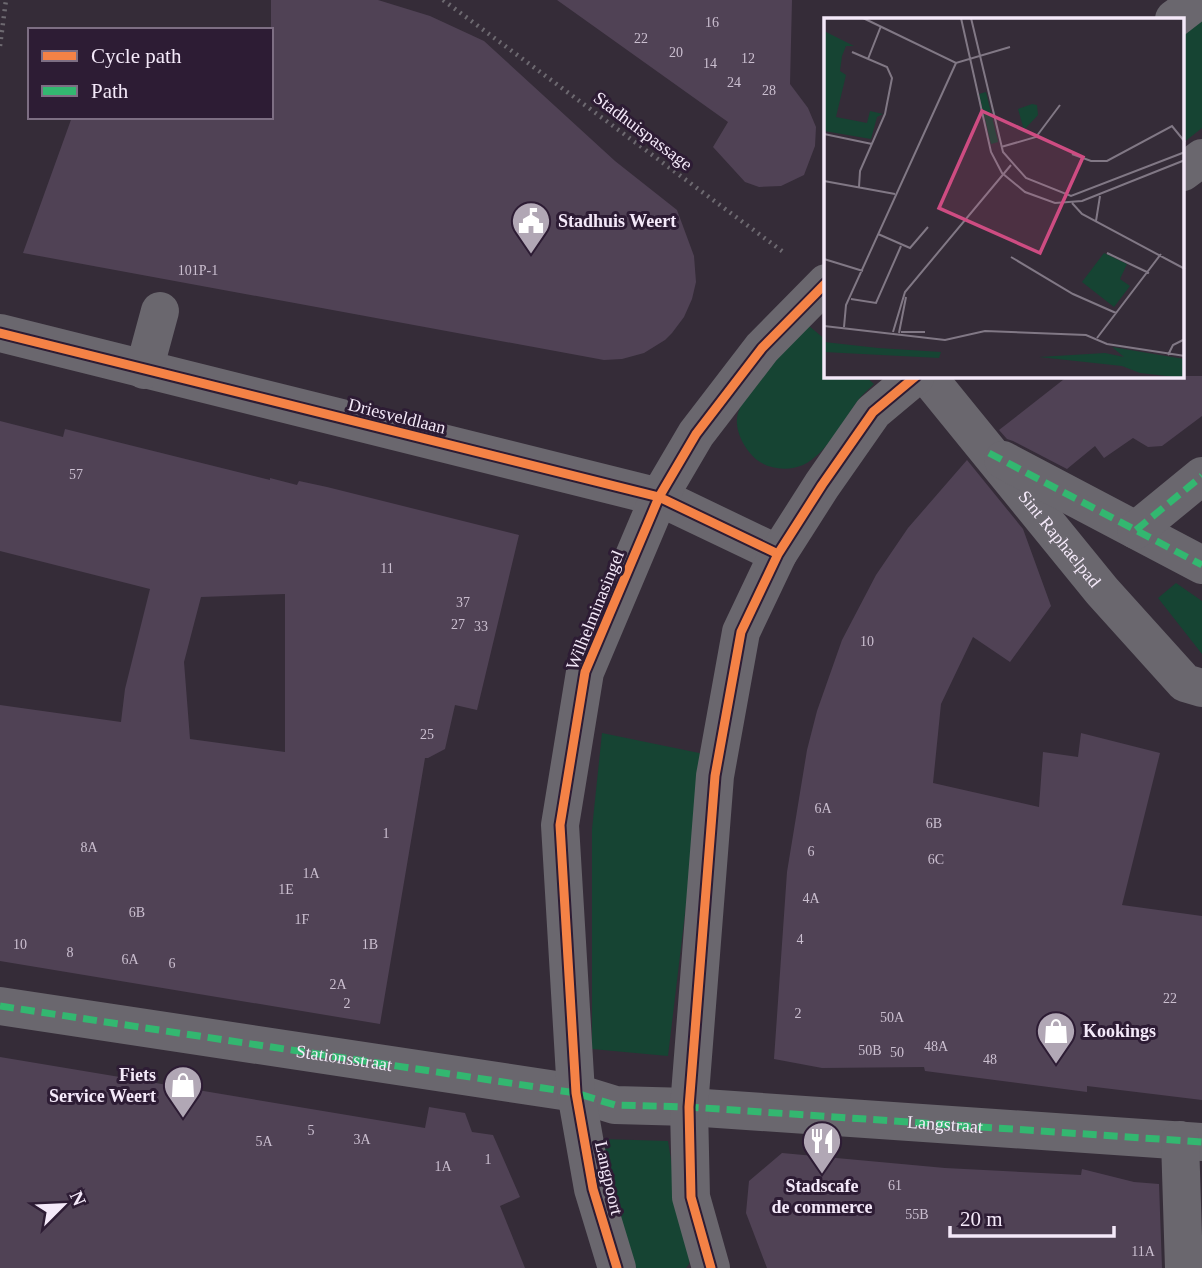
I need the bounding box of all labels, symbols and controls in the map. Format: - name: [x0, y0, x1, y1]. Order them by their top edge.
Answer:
- house number: 16: [705, 15, 719, 30]
- inset map: [824, 18, 1184, 378]
- legend: [28, 28, 273, 119]
- house number: 22: [634, 31, 648, 46]
- text: Cycle path: [91, 44, 182, 68]
- house number: 20: [669, 45, 683, 60]
- house number: 12: [741, 51, 755, 66]
- house number: 14: [703, 56, 717, 71]
- house number: 24: [727, 75, 741, 90]
- text: Path: [91, 79, 129, 103]
- house number: 28: [762, 83, 776, 98]
- street label: Stadhuispassage: [590, 88, 696, 174]
- public building icon: Stadhuis Weert: [510, 200, 552, 255]
- place label: Stadhuis Weert: [558, 211, 676, 231]
- house number: 101P-1: [178, 263, 218, 278]
- street label: Driesveldlaan: [346, 394, 448, 438]
- house number: 57: [69, 467, 83, 482]
- street label: Sint Raphaelpad: [1014, 487, 1105, 591]
- street label: Wilhelminasingel: [562, 547, 628, 673]
- house number: 11: [380, 561, 394, 576]
- house number: 37: [456, 595, 470, 610]
- house number: 27: [451, 617, 465, 632]
- house number: 33: [474, 619, 488, 634]
- house number: 10: [860, 634, 874, 649]
- house number: 25: [420, 727, 434, 742]
- house number: 6A: [814, 801, 832, 816]
- house number: 6B: [926, 816, 942, 831]
- house number: 1: [383, 826, 390, 841]
- house number: 8A: [80, 840, 98, 855]
- house number: 6: [808, 844, 815, 859]
- house number: 6C: [928, 852, 944, 867]
- house number: 1A: [302, 866, 320, 881]
- house number: 1E: [278, 882, 294, 897]
- house number: 4A: [802, 891, 820, 906]
- house number: 6B: [129, 905, 145, 920]
- house number: 1F: [295, 912, 310, 927]
- house number: 4: [797, 932, 804, 947]
- house number: 10: [13, 937, 27, 952]
- house number: 1B: [362, 937, 378, 952]
- house number: 8: [67, 945, 74, 960]
- house number: 6A: [121, 952, 139, 967]
- house number: 6: [169, 956, 176, 971]
- house number: 2A: [329, 977, 347, 992]
- house number: 22: [1163, 991, 1177, 1006]
- house number: 2: [344, 996, 351, 1011]
- house number: 2: [795, 1006, 802, 1021]
- house number: 50A: [880, 1010, 905, 1025]
- shop icon: Kookings: [1035, 1010, 1077, 1065]
- place label: Kookings: [1083, 1021, 1156, 1041]
- house number: 48A: [924, 1039, 949, 1054]
- street label: Stationsstraat: [295, 1041, 394, 1075]
- house number: 50B: [858, 1043, 882, 1058]
- house number: 50: [890, 1045, 904, 1060]
- house number: 48: [983, 1052, 997, 1067]
- shop icon: Fiets Service Weert: [162, 1064, 204, 1119]
- place label: Fiets Service Weert: [49, 1065, 156, 1106]
- street label: Langstraat: [906, 1112, 984, 1137]
- restaurant icon: Stadscafe de commerce: [801, 1120, 843, 1175]
- house number: 5: [308, 1123, 315, 1138]
- house number: 3A: [353, 1132, 371, 1147]
- house number: 5A: [255, 1134, 273, 1149]
- street label: Langpoort: [591, 1139, 627, 1217]
- house number: 1: [485, 1152, 492, 1167]
- house number: 1A: [434, 1159, 452, 1174]
- north arrow: [28, 1170, 98, 1240]
- place label: Stadscafe de commerce: [771, 1176, 873, 1217]
- house number: 61: [888, 1178, 902, 1193]
- text: N: [66, 1188, 91, 1209]
- scale bar: [950, 1194, 1114, 1238]
- house number: 55B: [905, 1207, 929, 1222]
- text: 20 m: [960, 1207, 1003, 1231]
- house number: 11A: [1131, 1244, 1156, 1259]

